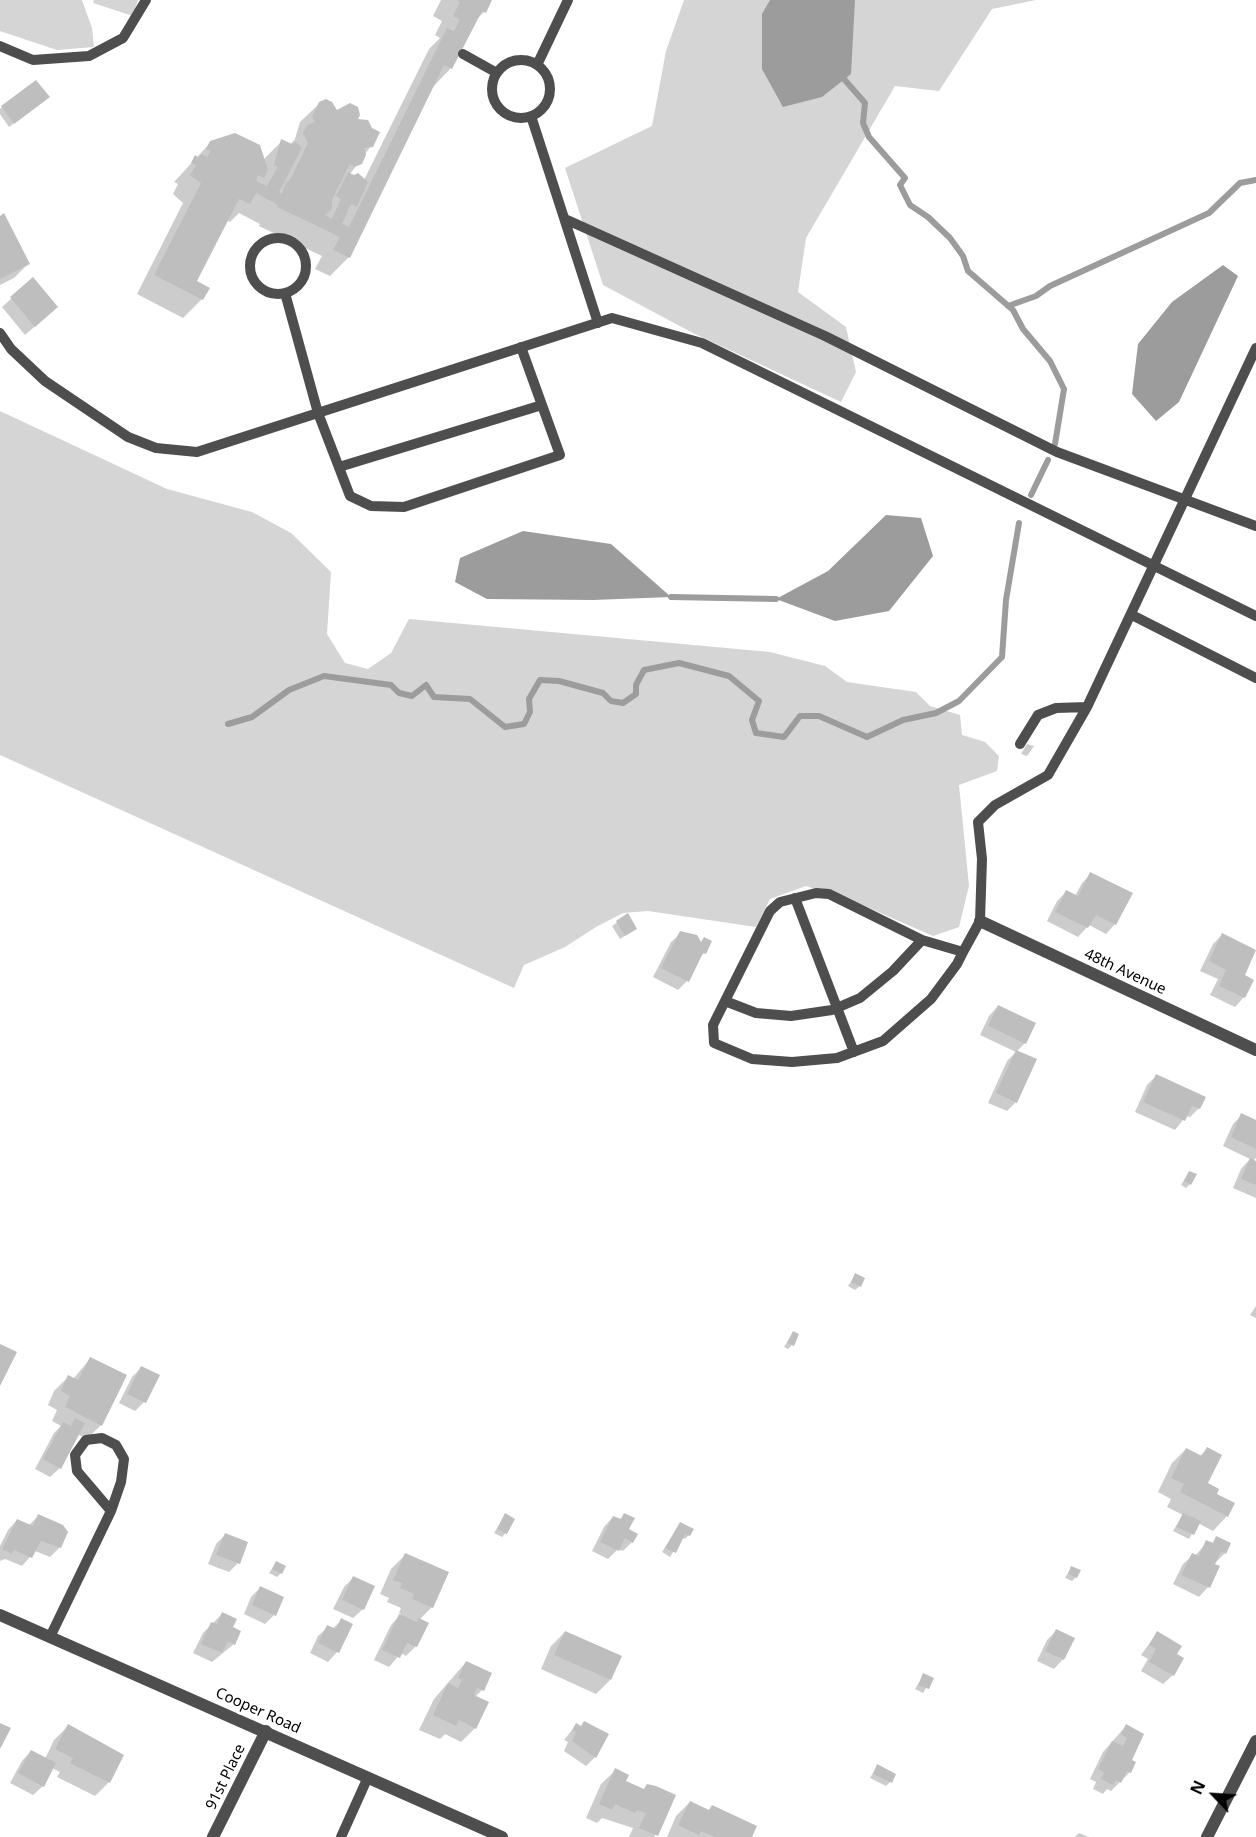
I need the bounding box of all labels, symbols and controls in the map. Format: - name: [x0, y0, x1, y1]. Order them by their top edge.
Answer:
- street label: 48th Avenue: [1081, 945, 1169, 999]
- street label: Cooper Road: [213, 1684, 303, 1738]
- street label: 91st Place: [202, 1741, 250, 1813]
- north arrow: [1184, 1765, 1244, 1825]
- text: N: [1185, 1777, 1210, 1798]

